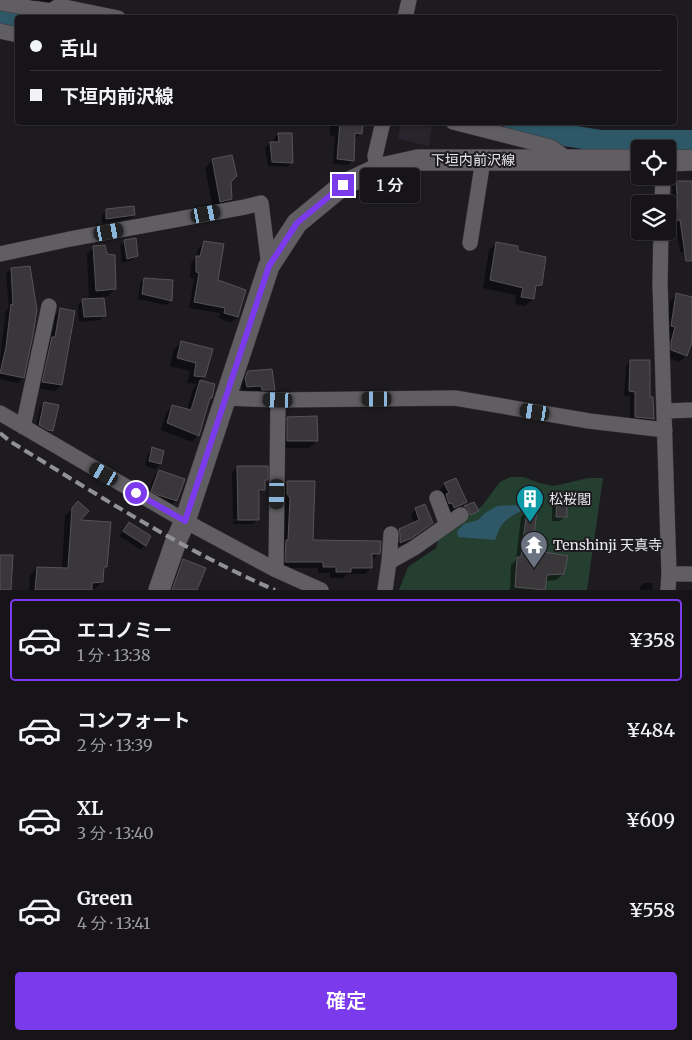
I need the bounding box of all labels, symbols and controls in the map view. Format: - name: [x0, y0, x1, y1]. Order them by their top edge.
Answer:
- text: 舌山: [60, 36, 98, 60]
- text: 下垣内前沢線: [60, 84, 174, 108]
- map controls: [631, 140, 676, 240]
- button: locate: [631, 140, 676, 185]
- street label: 下垣内前沢線: [431, 151, 515, 169]
- callout: 1 分: [360, 168, 420, 202]
- route end: [332, 174, 354, 196]
- text: 1 分: [376, 175, 404, 195]
- button: layers: [631, 195, 676, 240]
- car: [189, 204, 222, 224]
- car: [92, 222, 125, 242]
- car: [262, 392, 293, 408]
- car: [362, 392, 392, 407]
- car: [519, 402, 550, 422]
- car: [87, 460, 120, 488]
- car: [269, 479, 284, 509]
- route start: [125, 482, 147, 504]
- building icon: 松桜閣: [515, 484, 545, 523]
- place label: 松桜閣: [549, 490, 591, 508]
- temple icon: Tenshinji 天真寺: [519, 530, 549, 569]
- place label: Tenshinji 天真寺: [553, 536, 662, 554]
- icon: car: [17, 618, 62, 663]
- text: エコノミー: [77, 618, 172, 642]
- text: ¥358: [629, 628, 675, 652]
- text: 1 分 · 13:38: [77, 645, 151, 665]
- icon: car: [17, 708, 62, 753]
- text: コンフォート: [77, 708, 190, 732]
- text: ¥484: [626, 718, 675, 742]
- text: 2 分 · 13:39: [77, 735, 153, 755]
- text: XL: [77, 796, 103, 820]
- icon: car: [17, 798, 62, 843]
- text: ¥609: [626, 808, 675, 832]
- text: 3 分 · 13:40: [77, 823, 154, 843]
- text: Green: [77, 886, 133, 910]
- icon: car: [17, 888, 62, 933]
- text: ¥558: [629, 898, 675, 922]
- text: 4 分 · 13:41: [77, 913, 150, 933]
- button: 確定: [15, 972, 677, 1030]

